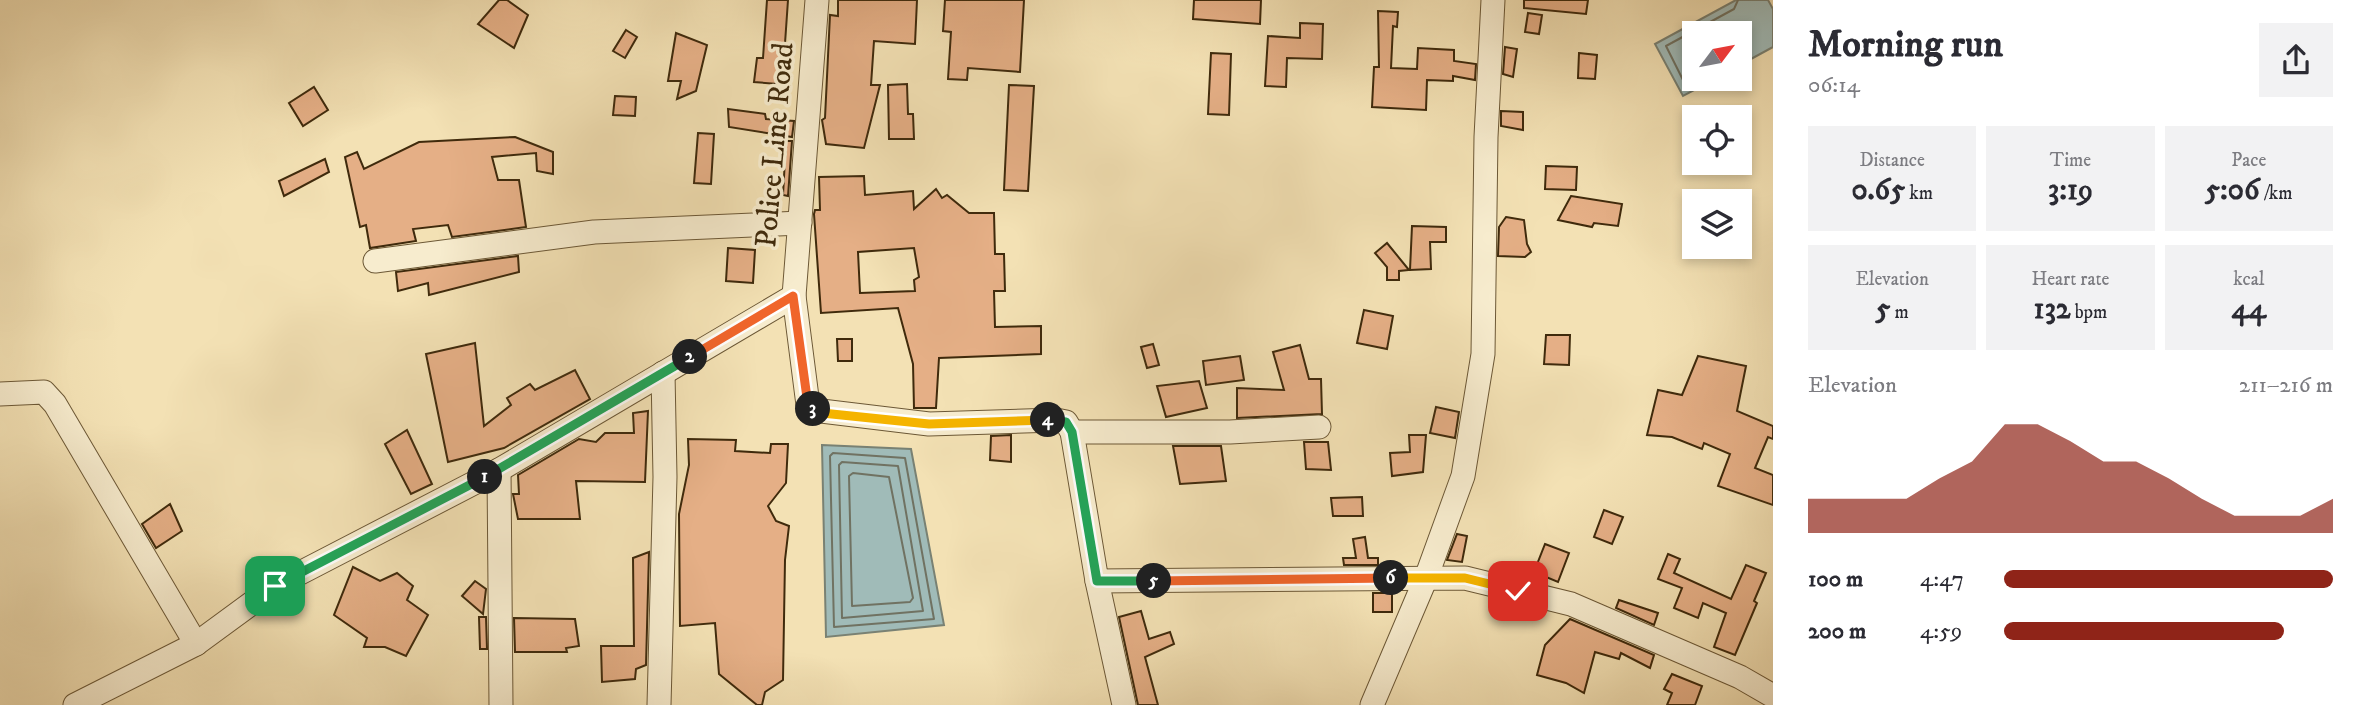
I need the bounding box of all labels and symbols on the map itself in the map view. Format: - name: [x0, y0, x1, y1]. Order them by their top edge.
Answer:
- north arrow: [1682, 21, 1752, 91]
- street label: Police Line Road: [748, 41, 803, 249]
- pin: 2: [672, 340, 708, 374]
- pin: 3: [796, 392, 830, 426]
- pin: 4: [1030, 402, 1066, 438]
- pin: 1: [468, 460, 503, 494]
- pin: [245, 556, 305, 616]
- pin: 6: [1374, 560, 1408, 596]
- pin: [1488, 561, 1548, 621]
- pin: 5: [1136, 564, 1172, 598]

